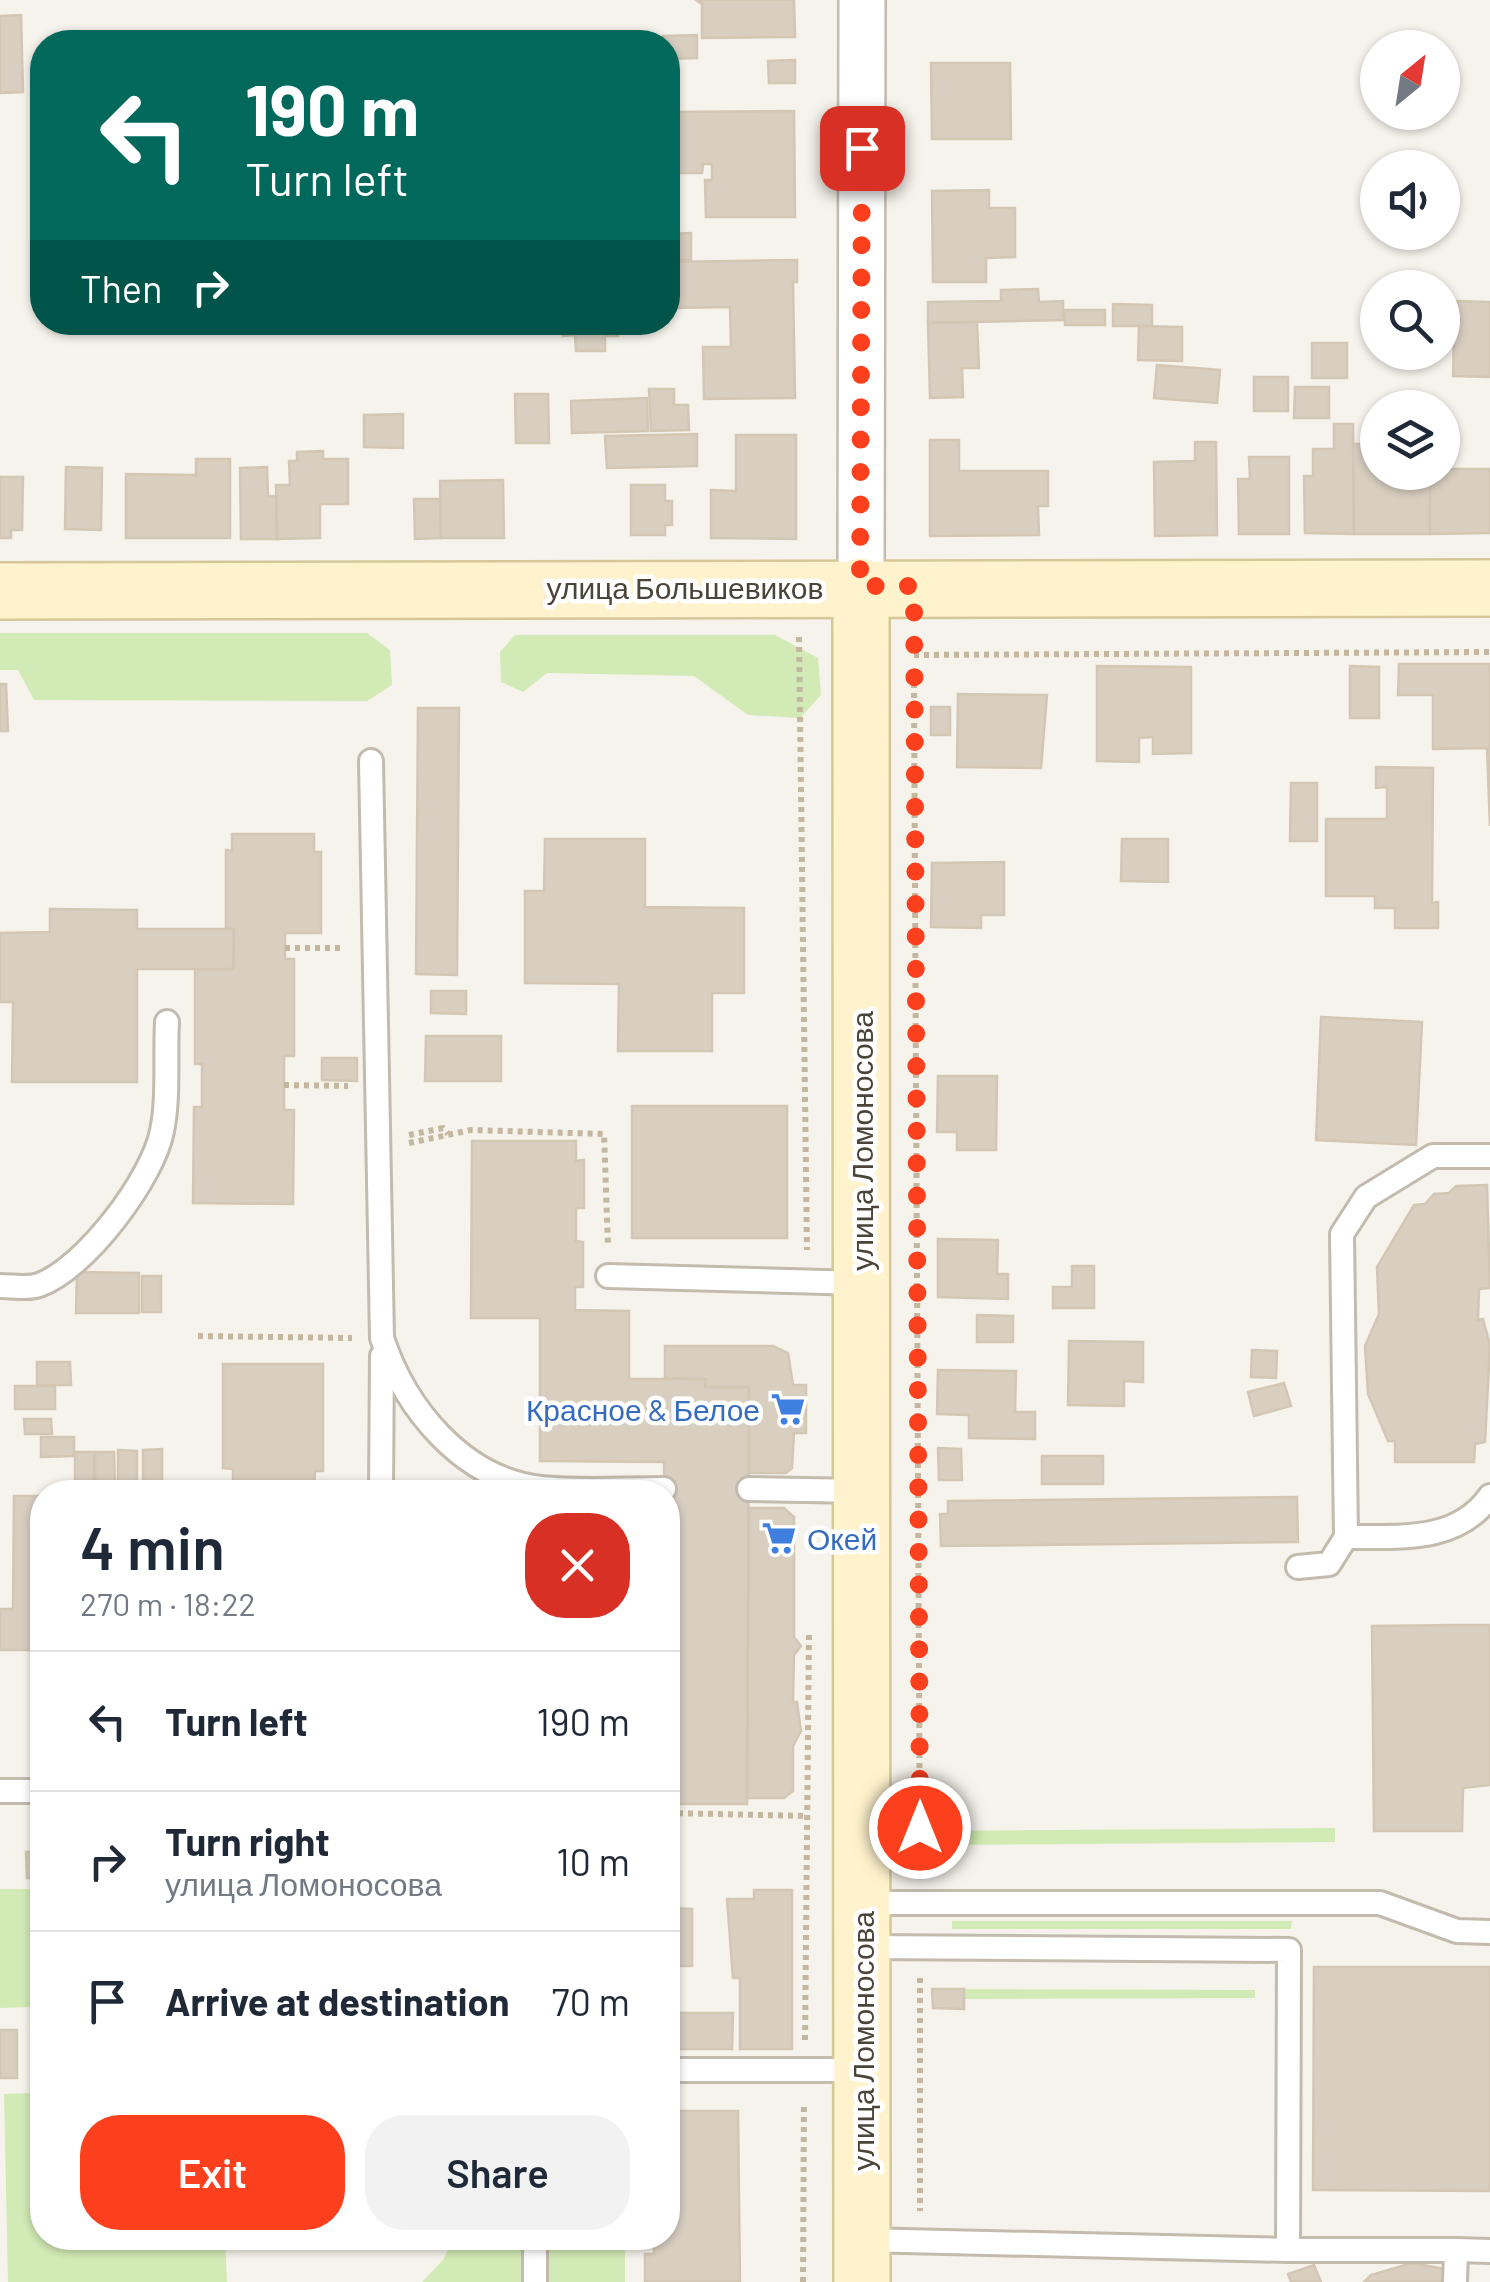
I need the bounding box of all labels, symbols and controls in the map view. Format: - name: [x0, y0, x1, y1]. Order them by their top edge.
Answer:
- north arrow: [1360, 30, 1460, 130]
- map controls: [1360, 30, 1460, 490]
- text: 190 m: [245, 66, 419, 150]
- icon: left: [80, 70, 210, 200]
- pin: [820, 106, 905, 191]
- icon: arrive: [835, 121, 890, 176]
- button: sound: [1360, 150, 1460, 250]
- text: Turn left: [245, 151, 409, 205]
- icon: right: [183, 260, 238, 315]
- text: Then: [80, 265, 163, 311]
- button: search: [1360, 270, 1460, 370]
- button: layers: [1360, 390, 1460, 490]
- street label: улица Большевиков: [547, 569, 823, 605]
- street label: улица Ломоносова: [843, 1011, 879, 1271]
- supermarket icon: Красное & Белое: [769, 1390, 807, 1428]
- place label: Красное & Белое: [526, 1391, 760, 1427]
- text: 4 min: [80, 1510, 225, 1582]
- button: close: [525, 1513, 630, 1618]
- supermarket icon: Окей: [760, 1519, 798, 1557]
- place label: Окей: [807, 1520, 877, 1556]
- text: 270 m · 18:22: [80, 1584, 256, 1622]
- icon: left: [80, 1694, 135, 1749]
- text: Turn left: [165, 1698, 308, 1744]
- text: 190 m: [536, 1698, 630, 1744]
- position arrow: [868, 1776, 972, 1880]
- text: Turn right: [165, 1818, 330, 1864]
- icon: right: [80, 1834, 135, 1889]
- text: 10 m: [556, 1838, 630, 1884]
- text: улица Ломоносова: [165, 1864, 442, 1902]
- street label: улица Ломоносова: [844, 1911, 880, 2171]
- icon: arrive: [80, 1974, 135, 2029]
- text: Arrive at destination: [165, 1978, 510, 2024]
- text: 70 m: [552, 1978, 630, 2024]
- button: Exit: [80, 2115, 345, 2230]
- button: Share: [365, 2115, 630, 2230]

